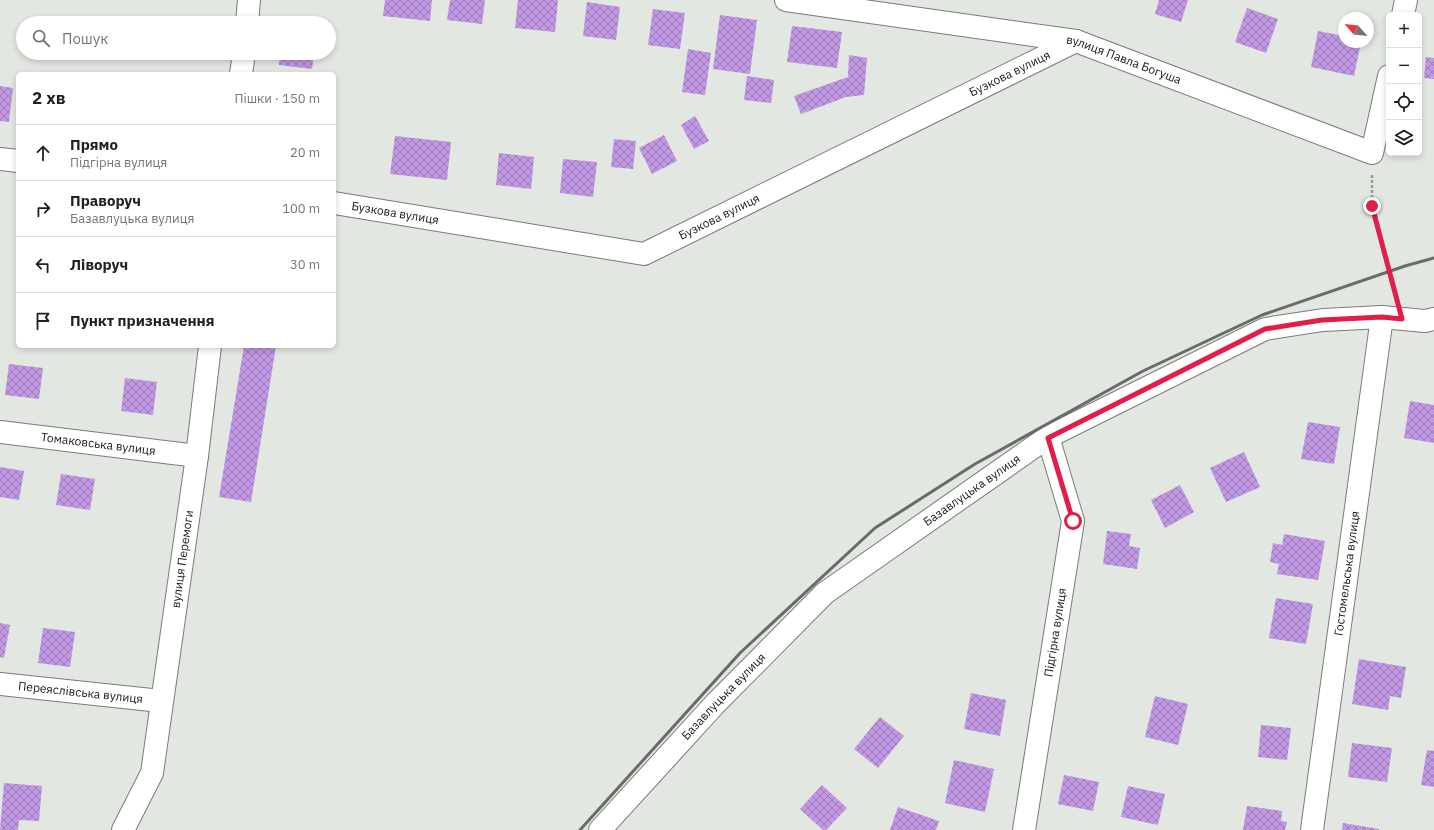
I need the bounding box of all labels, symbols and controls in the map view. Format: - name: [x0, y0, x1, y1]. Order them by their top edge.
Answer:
- north arrow: [1338, 12, 1374, 48]
- map controls: [1386, 12, 1422, 156]
- button: +: [1386, 12, 1422, 48]
- search box: [16, 16, 336, 60]
- icon: search: [30, 27, 52, 49]
- text: Пошук: [62, 29, 109, 48]
- street label: вулиця Павла Богуша: [1065, 32, 1184, 87]
- street label: Бузкова вулиця: [967, 47, 1053, 99]
- button: −: [1386, 48, 1422, 84]
- button: locate: [1386, 84, 1422, 120]
- text: 2 хв: [32, 87, 66, 109]
- text: Пішки · 150 m: [234, 90, 320, 107]
- button: layers: [1386, 120, 1422, 156]
- text: Прямо: [70, 135, 118, 154]
- icon: ahead: [32, 142, 54, 164]
- text: 20 m: [290, 144, 320, 161]
- text: Підгірна вулиця: [70, 154, 167, 171]
- street label: Бузкова вулиця: [676, 190, 762, 243]
- text: Праворуч: [70, 191, 141, 210]
- route end: [1363, 197, 1381, 215]
- icon: right: [32, 198, 54, 220]
- street label: Бузкова вулиця: [350, 198, 440, 227]
- text: 100 m: [282, 200, 320, 217]
- text: Базавлуцька вулиця: [70, 210, 194, 227]
- icon: left: [32, 254, 54, 276]
- text: Ліворуч: [70, 255, 128, 274]
- text: 30 m: [290, 256, 320, 273]
- icon: arrive: [32, 310, 54, 332]
- text: Пункт призначення: [70, 311, 215, 330]
- street label: Томаковська вулиця: [40, 429, 157, 458]
- street label: Базавлуцька вулиця: [920, 451, 1023, 529]
- street label: вулиця Перемоги: [168, 509, 196, 609]
- street label: Гостомельська вулиця: [1331, 510, 1362, 637]
- route start: [1064, 512, 1082, 530]
- street label: Підгірна вулиця: [1040, 587, 1069, 678]
- street label: Базавлуцька вулиця: [678, 649, 768, 743]
- street label: Переяслівська вулиця: [17, 678, 144, 706]

